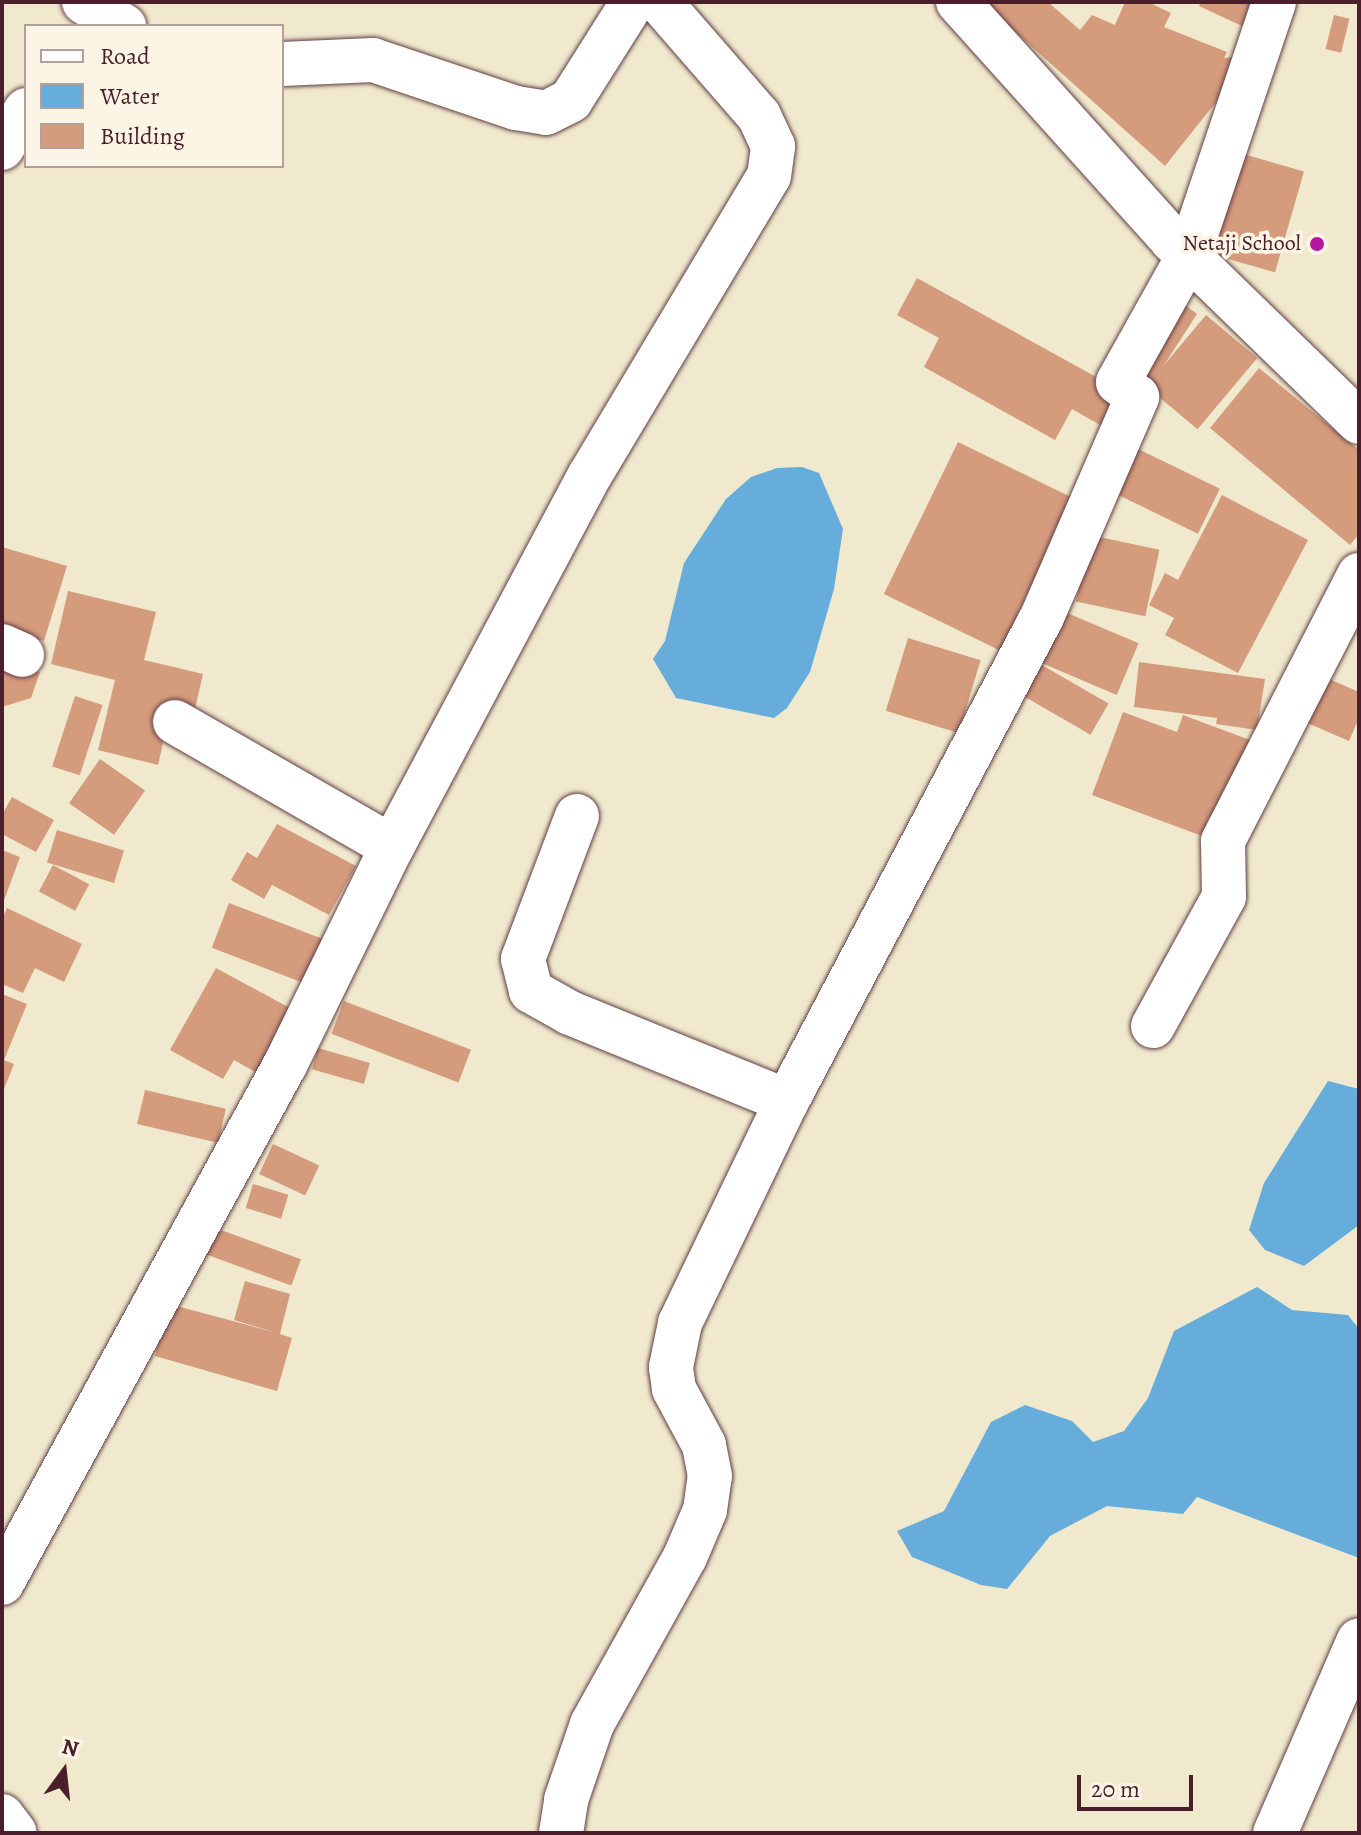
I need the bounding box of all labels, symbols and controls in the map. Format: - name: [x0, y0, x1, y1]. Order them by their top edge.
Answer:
- legend: [24, 24, 284, 168]
- text: Road: [100, 40, 150, 72]
- text: Water: [100, 80, 160, 112]
- text: Building: [100, 120, 185, 152]
- place label: Netaji School: [1183, 231, 1301, 257]
- marker: Netaji School: [1308, 235, 1326, 253]
- north arrow: [24, 1731, 104, 1811]
- text: N: [59, 1731, 82, 1764]
- scale bar: [1081, 1759, 1197, 1809]
- text: 20 m: [1091, 1773, 1140, 1805]

